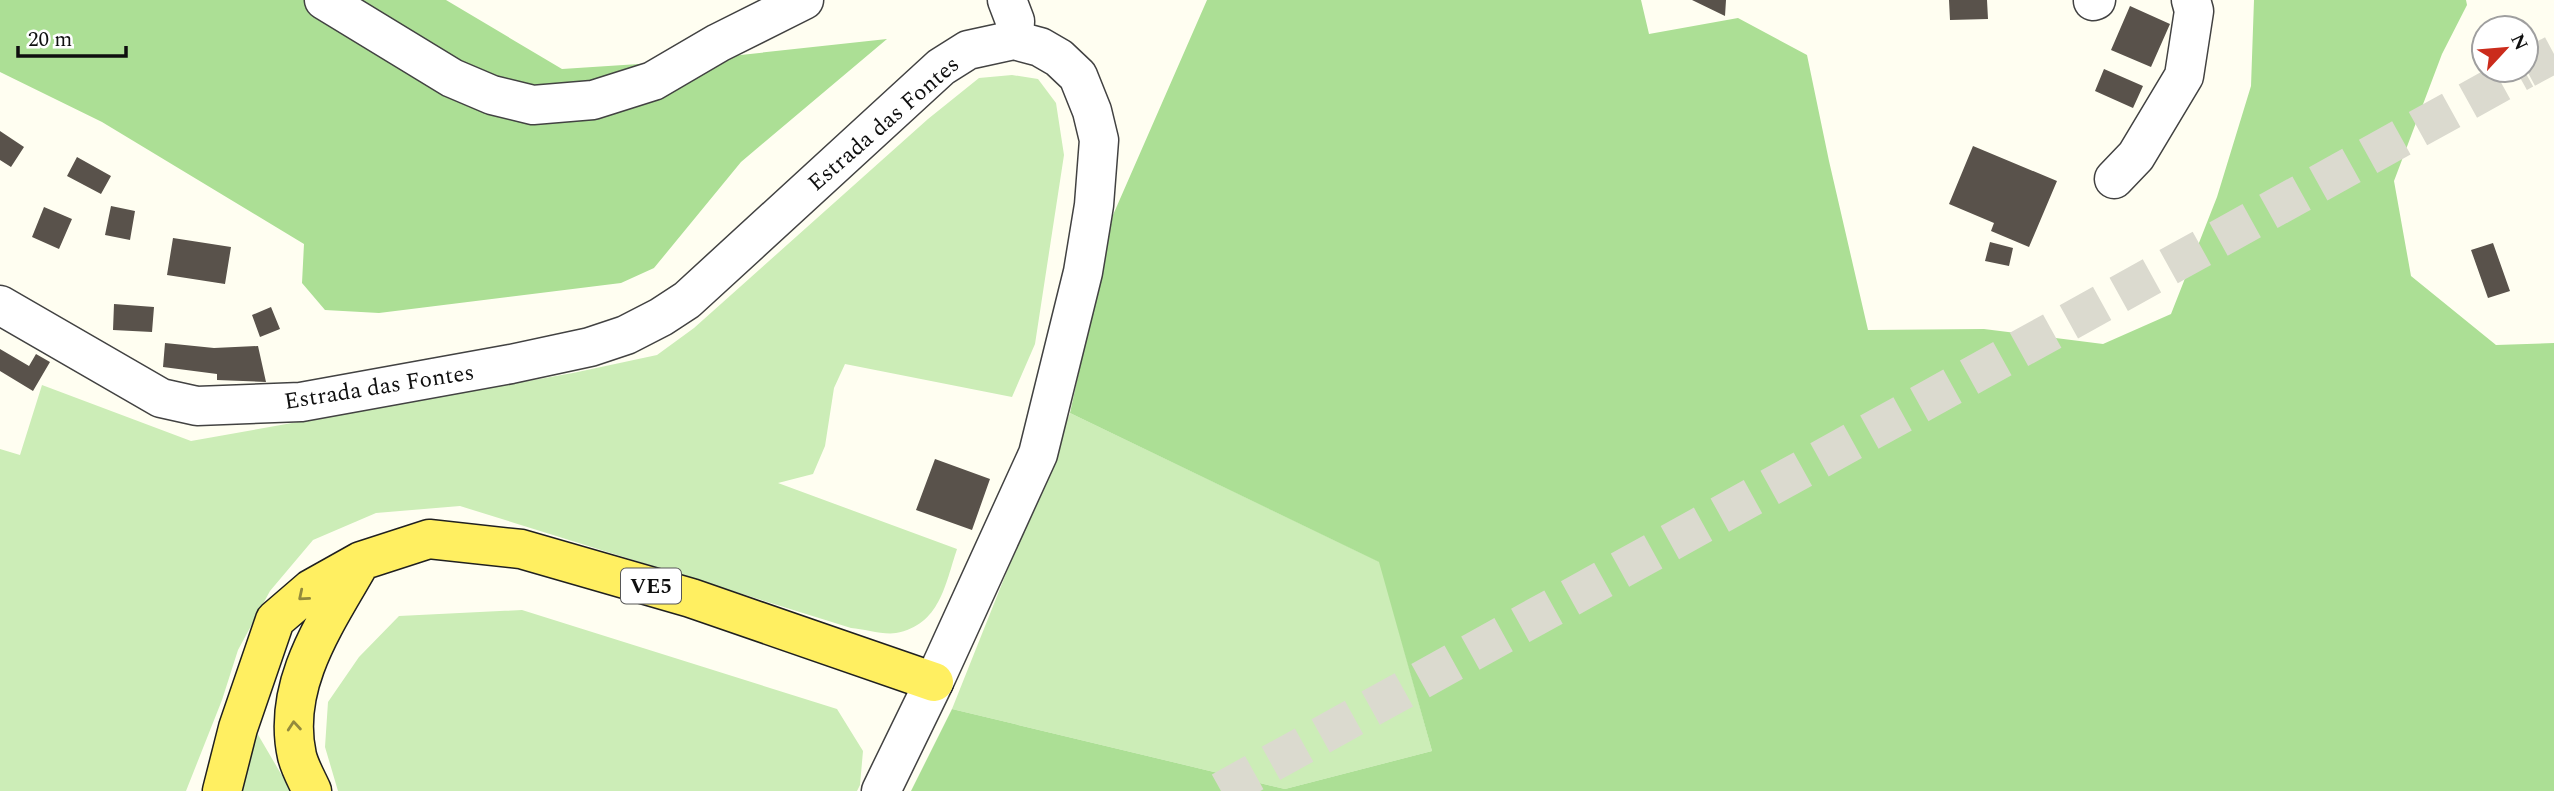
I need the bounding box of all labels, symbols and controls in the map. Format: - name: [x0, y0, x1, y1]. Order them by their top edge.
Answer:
- scale bar: [18, 14, 126, 58]
- north arrow: [2470, 14, 2540, 84]
- text: 20 m: [28, 24, 72, 56]
- text: N: [2502, 29, 2535, 56]
- street label: Estrada das Fontes: [800, 48, 968, 200]
- street label: Estrada das Fontes: [282, 355, 477, 420]
- road number: VE5: [621, 568, 681, 604]
- one-way arrow: [298, 588, 311, 600]
- one-way arrow: [287, 720, 302, 732]

